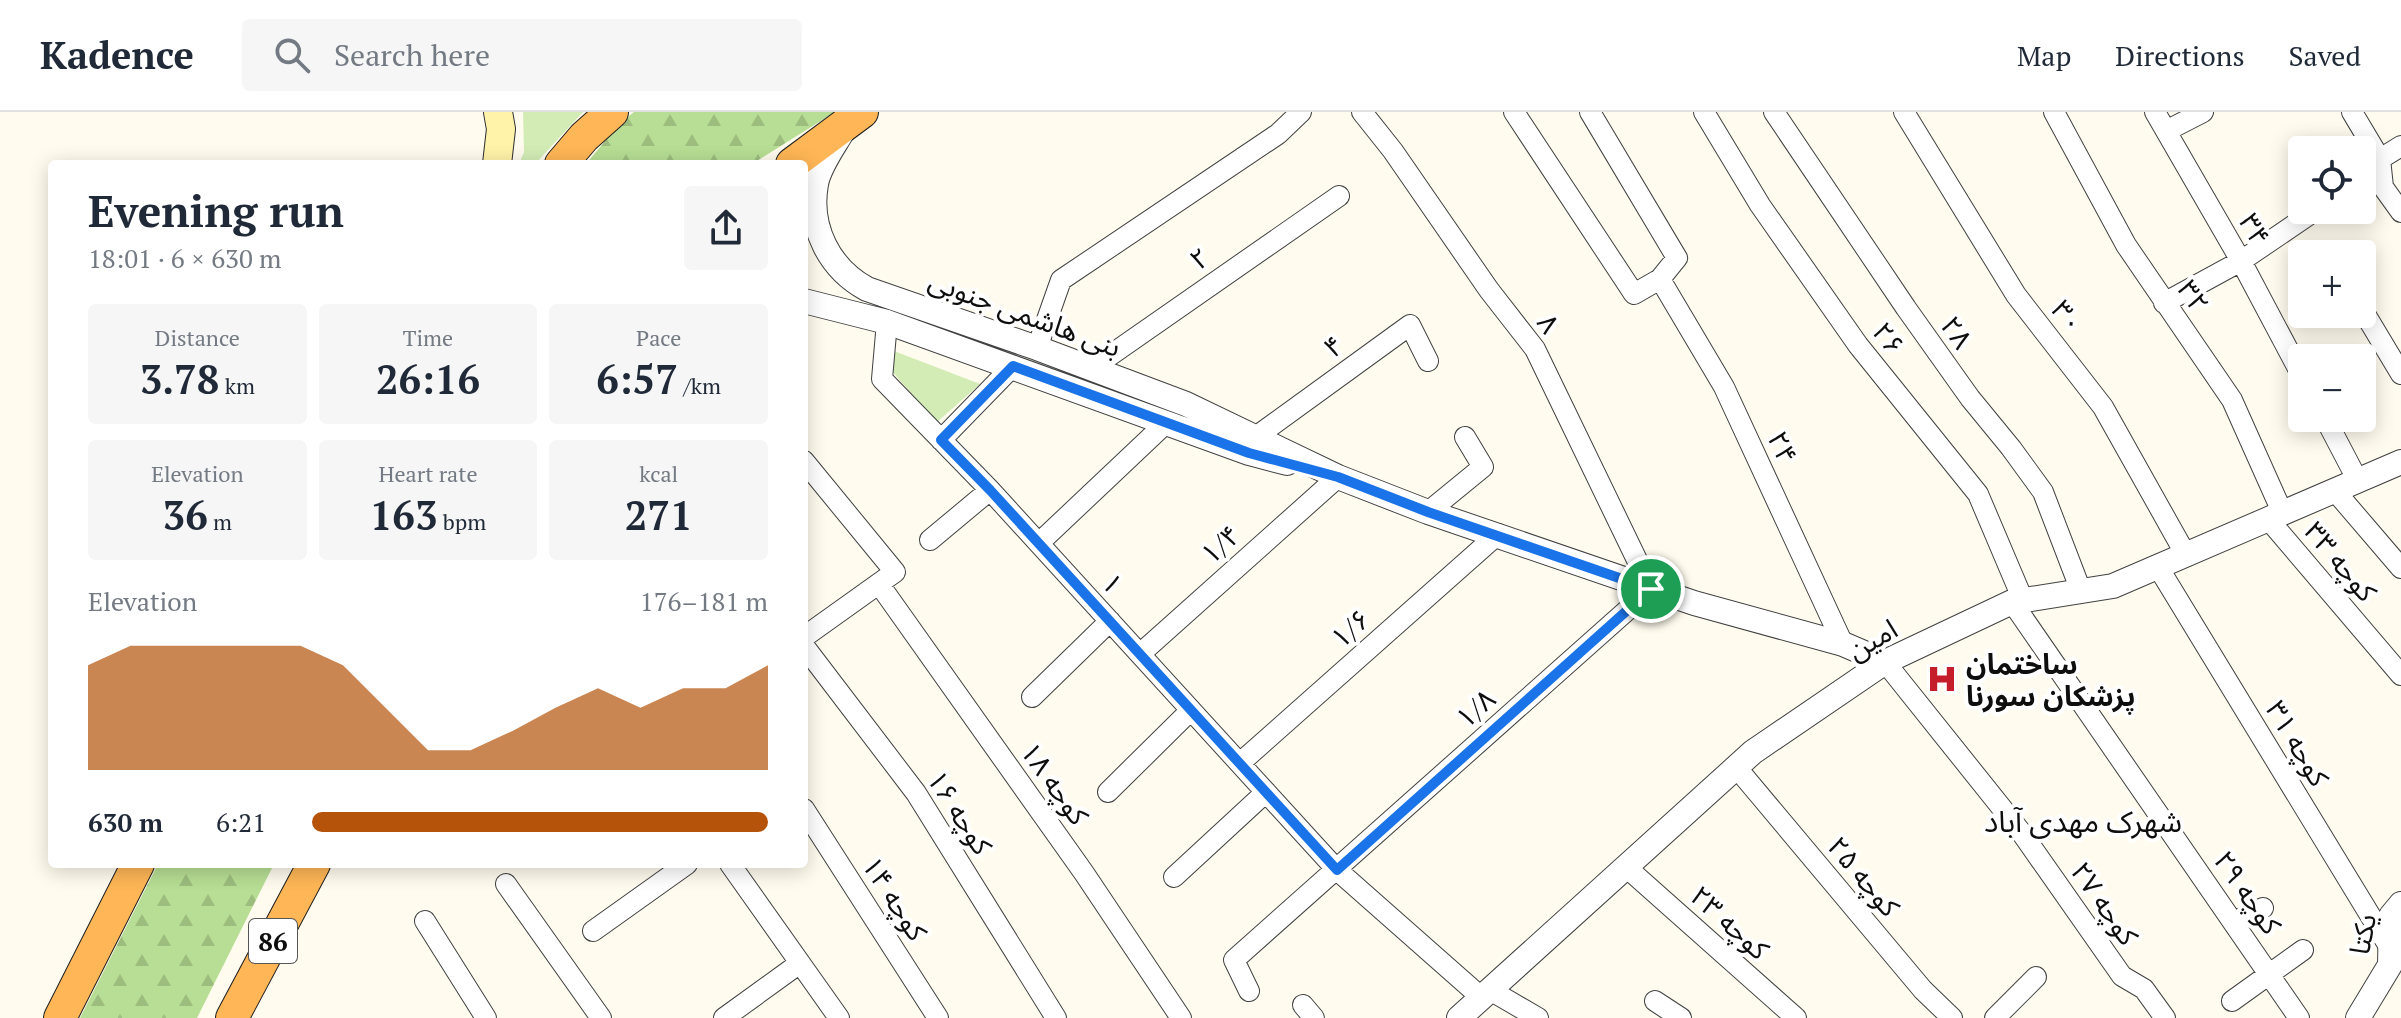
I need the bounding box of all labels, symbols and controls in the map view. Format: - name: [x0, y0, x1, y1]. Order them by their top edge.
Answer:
- search box: [242, 19, 802, 91]
- text: Kadence: [40, 30, 194, 80]
- icon: search: [270, 33, 314, 77]
- text: Search here: [334, 35, 490, 75]
- text: Map: [2017, 37, 2071, 74]
- text: Directions: [2115, 37, 2245, 74]
- text: Saved: [2289, 37, 2361, 74]
- map controls: [2288, 136, 2376, 432]
- button: locate: [2288, 136, 2376, 224]
- text: Evening run: [88, 181, 344, 240]
- button: share: [684, 186, 768, 270]
- street label: ۳۴: [2231, 206, 2279, 252]
- street label: ۲: [1182, 238, 1216, 278]
- button: +: [2288, 240, 2376, 328]
- text: 18:01 · 6 × 630 m: [88, 241, 282, 275]
- street label: بنی هاشمی جنوبی: [924, 261, 1126, 365]
- street label: ۳۲: [2170, 272, 2218, 320]
- street label: ۳۰: [2044, 292, 2092, 340]
- street label: ۸: [1529, 306, 1569, 340]
- street label: ۲۸: [1933, 308, 1981, 356]
- street label: ۲۶: [1865, 314, 1913, 362]
- text: Distance: [155, 323, 240, 352]
- text: Time: [403, 323, 453, 352]
- text: Pace: [636, 323, 681, 352]
- street label: ۴: [1316, 326, 1350, 366]
- button: −: [2288, 344, 2376, 432]
- text: 3.78: [140, 352, 219, 405]
- text: 26:16: [376, 352, 480, 405]
- text: 6:57: [596, 352, 678, 405]
- text: km: [219, 371, 255, 400]
- text: /km: [678, 371, 721, 400]
- street label: ۲۴: [1759, 425, 1807, 469]
- text: Elevation: [151, 459, 244, 488]
- text: Heart rate: [379, 459, 477, 488]
- text: kcal: [639, 459, 678, 488]
- text: 36: [163, 488, 208, 541]
- text: 163: [370, 488, 438, 541]
- text: 271: [625, 488, 693, 541]
- text: m: [208, 507, 232, 536]
- text: bpm: [438, 507, 486, 536]
- street label: کوچه ۳۳: [2297, 513, 2386, 609]
- street label: ۱/۴: [1192, 516, 1248, 572]
- pin: [1617, 555, 1685, 623]
- street label: ۱: [1094, 565, 1132, 601]
- icon: arrive: [1629, 567, 1673, 611]
- text: Elevation: [88, 584, 197, 618]
- text: 176–181 m: [640, 584, 768, 618]
- street label: ۱/۶: [1322, 600, 1378, 656]
- street label: امین: [1840, 610, 1904, 668]
- place label: ساختمان پزشکان سورنا: [1966, 645, 2136, 714]
- hospital icon: ساختمان پزشکان سورنا: [1925, 662, 1959, 696]
- street label: ۱/۸: [1447, 680, 1503, 736]
- street label: کوچه ۳۱: [2258, 693, 2338, 793]
- street label: کوچه ۱۸: [1012, 734, 1098, 832]
- street label: کوچه ۱۶: [919, 763, 1001, 862]
- district label: شهرک مهدی آباد: [1984, 801, 2182, 841]
- text: 630 m: [88, 805, 163, 839]
- text: 6:21: [216, 805, 266, 839]
- street label: کوچه ۲۵: [1820, 828, 1909, 924]
- street label: کوچه ۲۹: [2206, 843, 2290, 941]
- street label: کوچه ۱۴: [854, 849, 936, 948]
- street label: کوچه ۲۷: [2063, 854, 2147, 952]
- street label: کوچه ۲۳: [1683, 877, 1778, 967]
- street label: یکتا: [2340, 910, 2384, 958]
- road number: 86: [249, 919, 297, 963]

